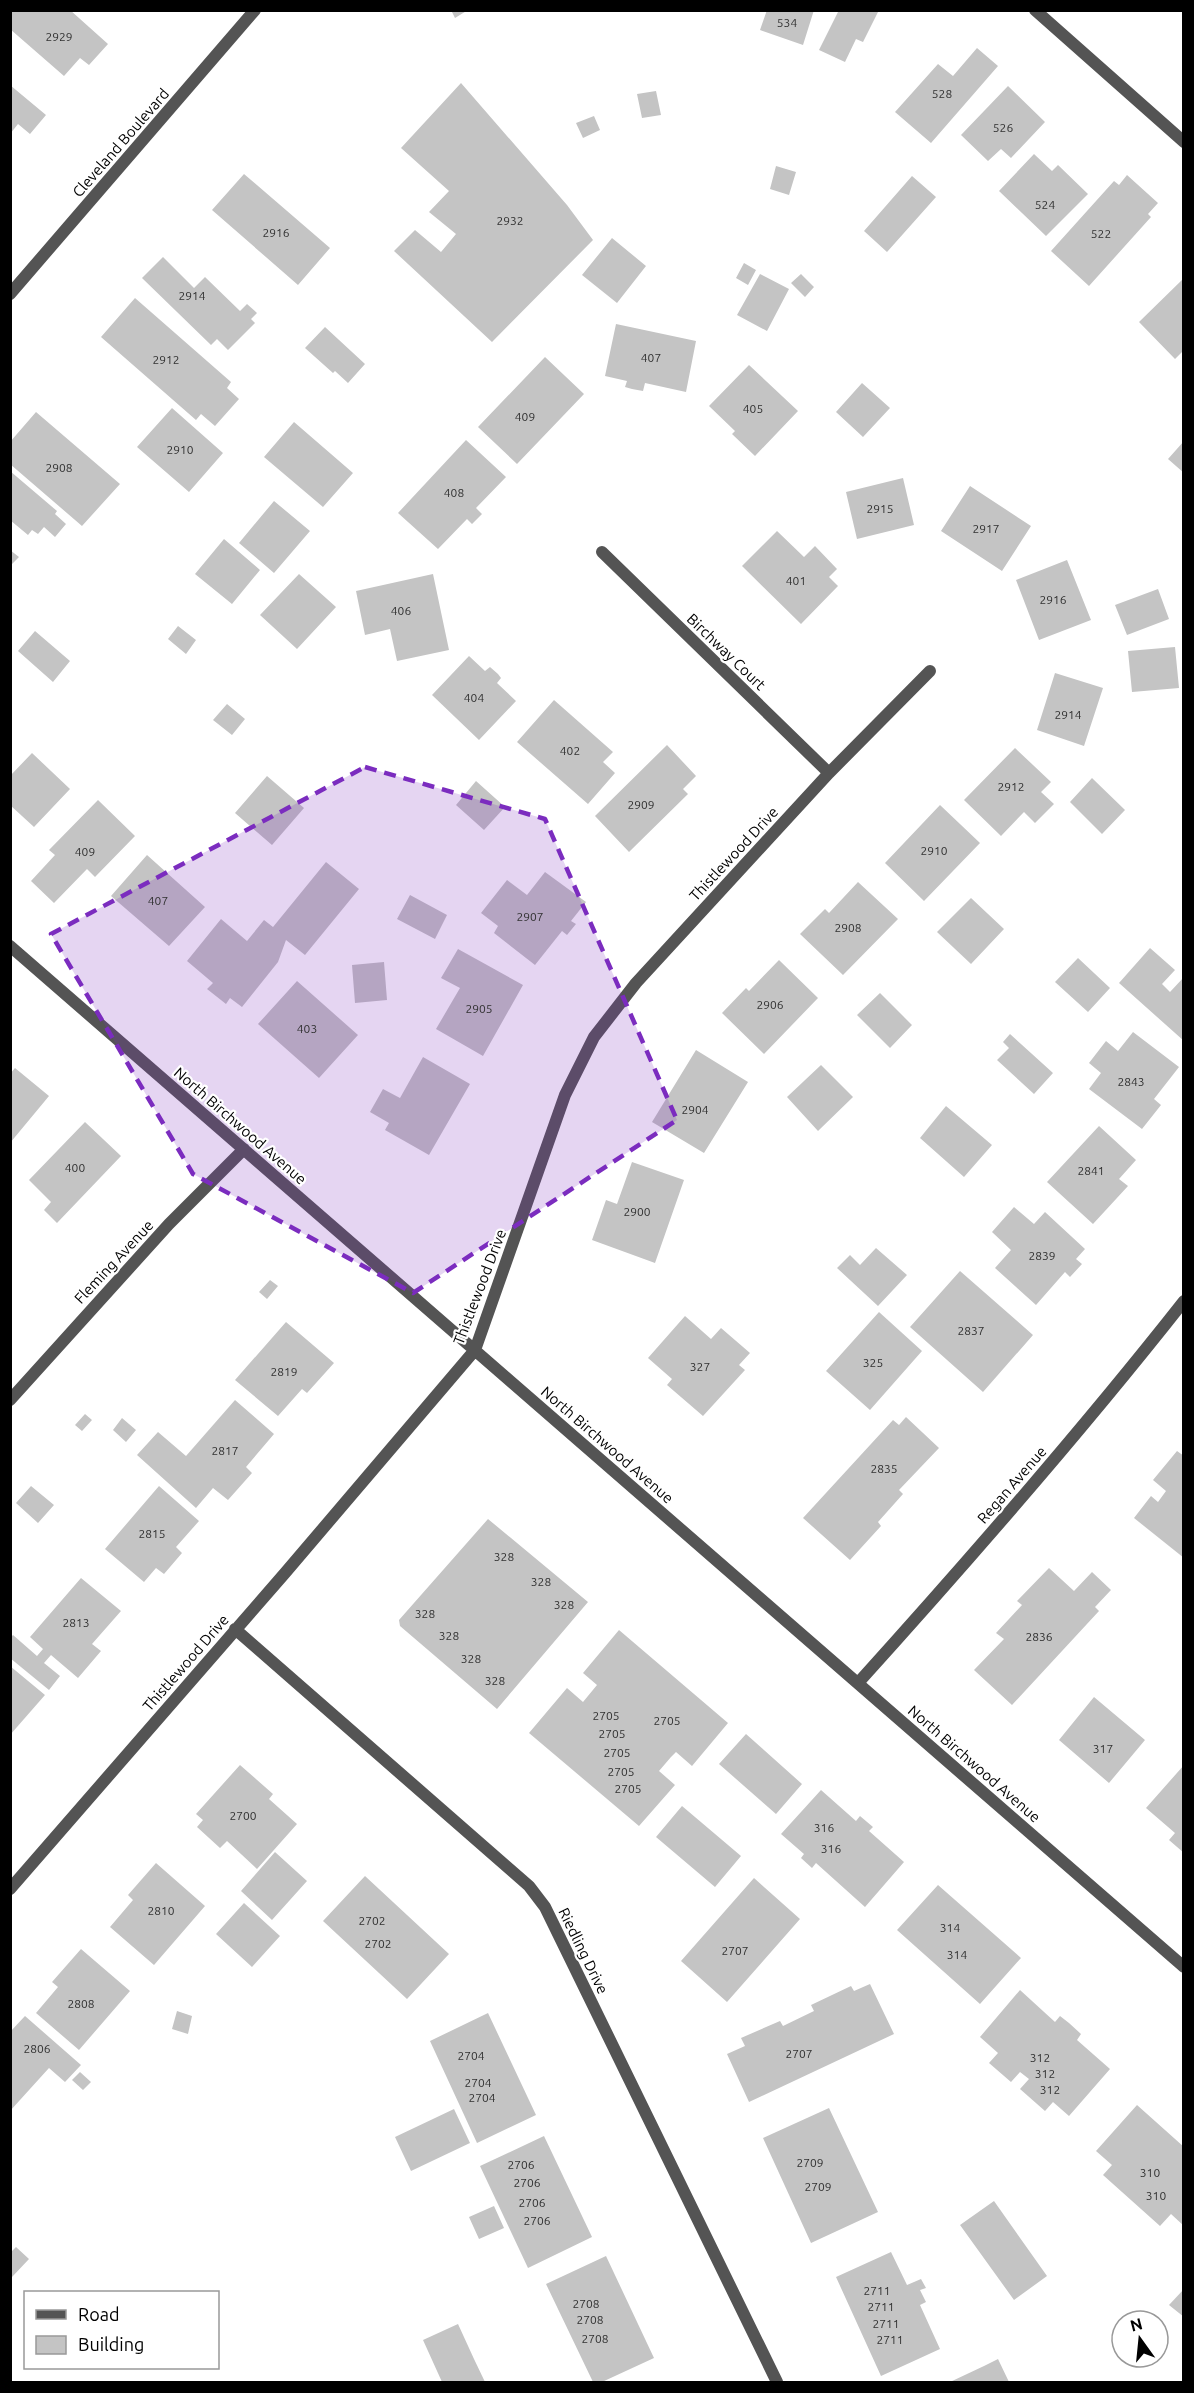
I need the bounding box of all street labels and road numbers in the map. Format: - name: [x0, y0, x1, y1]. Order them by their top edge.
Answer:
- street label: Cleveland Boulevard: [69, 85, 172, 200]
- street label: Birchway Court: [684, 610, 769, 693]
- street label: Thistlewood Drive: [686, 803, 781, 904]
- street label: North Birchwood Avenue: [171, 1064, 310, 1188]
- street label: Fleming Avenue: [71, 1216, 157, 1307]
- street label: Thistlewood Drive: [450, 1227, 509, 1347]
- street label: North Birchwood Avenue: [538, 1383, 677, 1507]
- street label: Regan Avenue: [974, 1443, 1050, 1527]
- street label: Thistlewood Drive: [139, 1611, 232, 1714]
- street label: North Birchwood Avenue: [905, 1702, 1044, 1826]
- street label: Riedling Drive: [555, 1905, 612, 1997]

